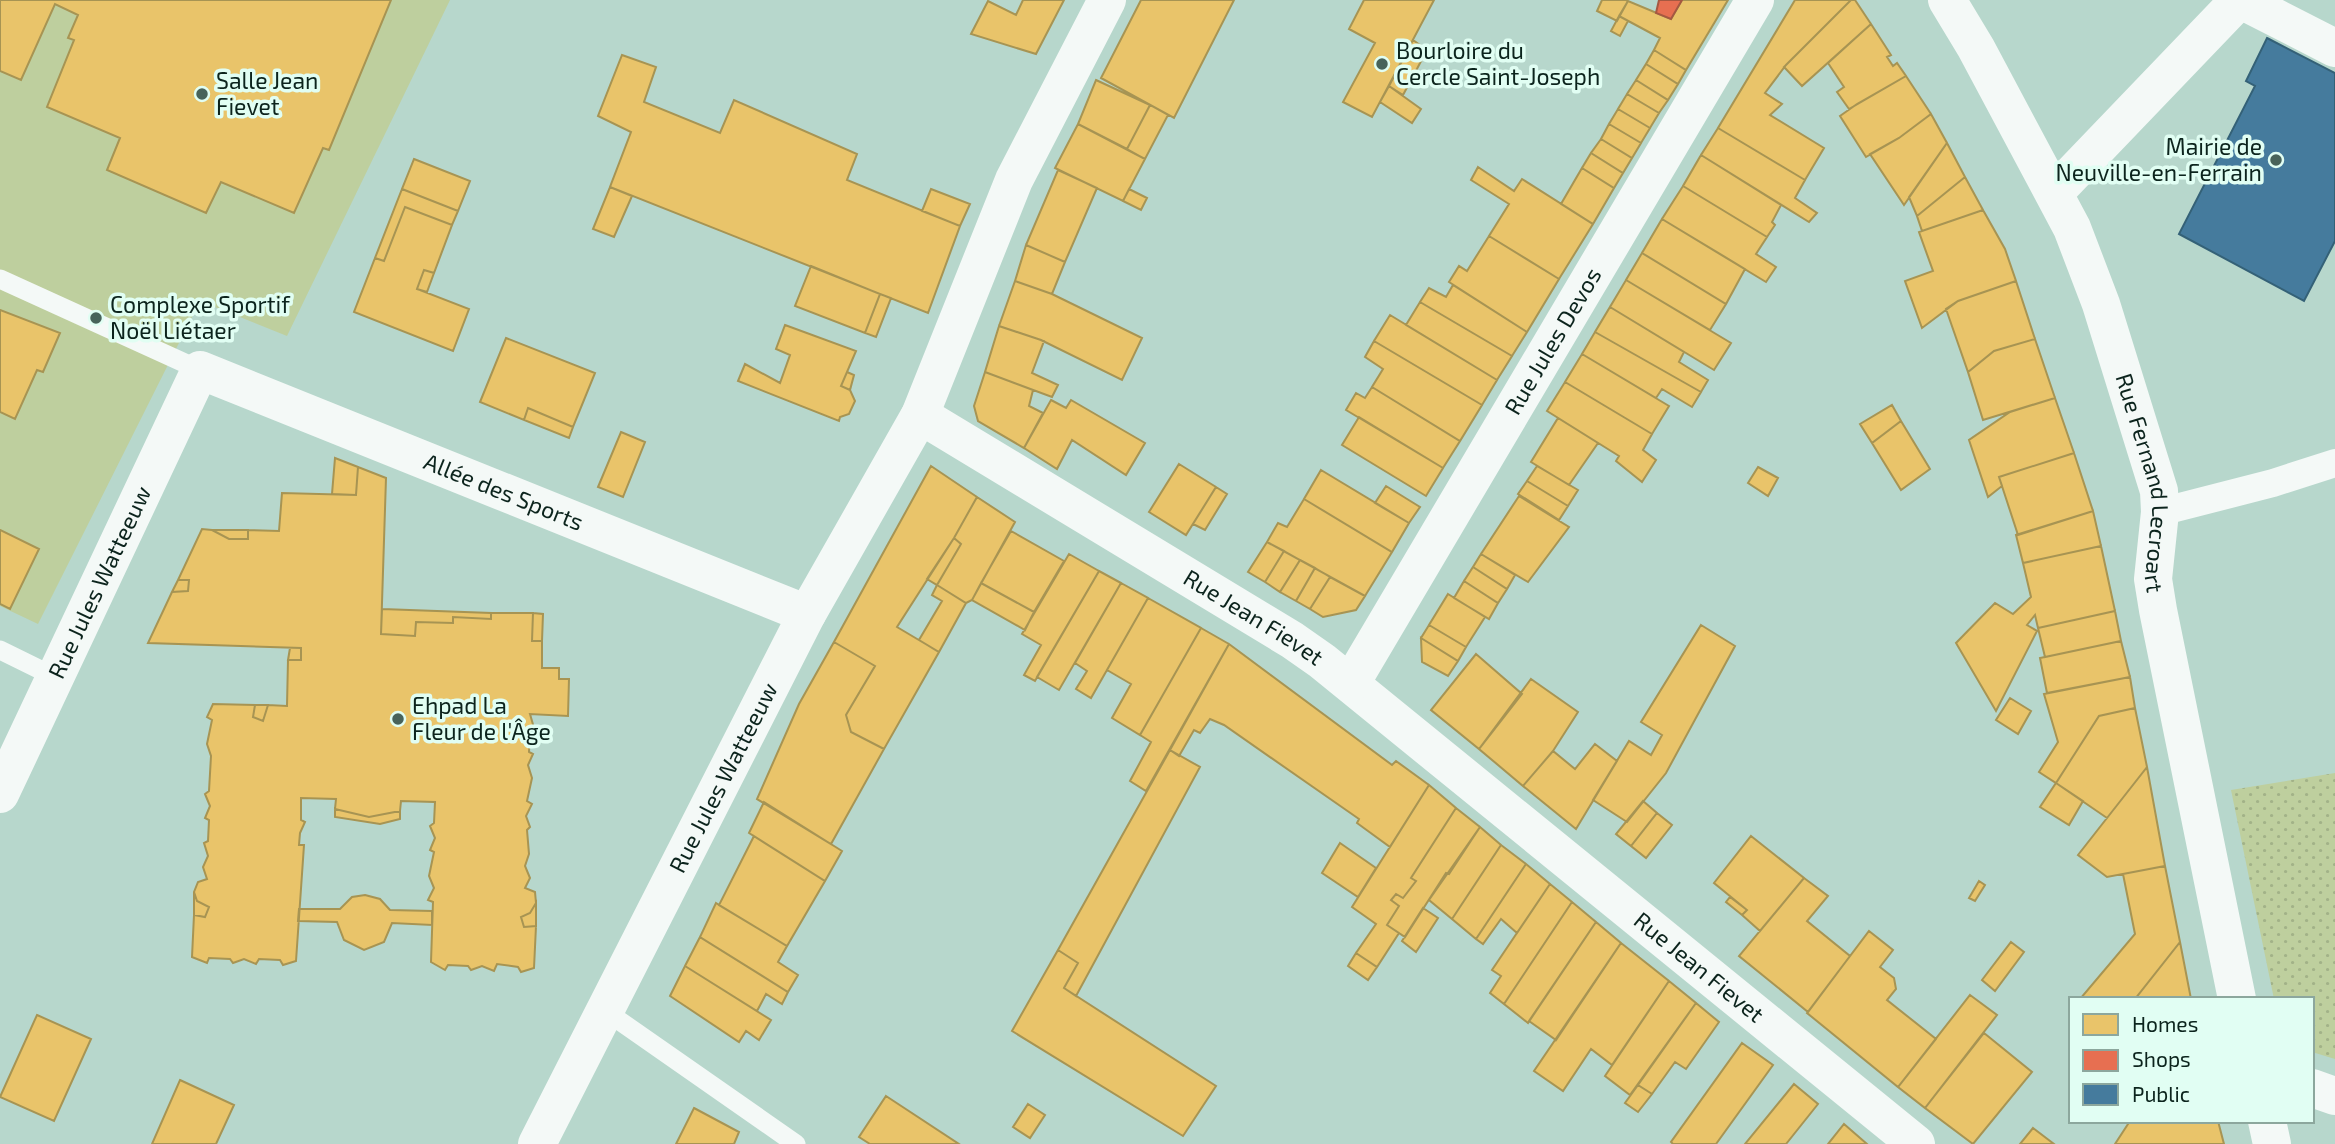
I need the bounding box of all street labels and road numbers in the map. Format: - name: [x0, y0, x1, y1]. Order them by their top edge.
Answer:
- street label: Rue Jules Devos: [1498, 262, 1607, 419]
- street label: Rue Fernand Lecroart: [2110, 370, 2175, 595]
- street label: Allée des Sports: [420, 447, 588, 536]
- street label: Rue Jules Watteeuw: [42, 481, 156, 683]
- street label: Rue Jean Fievet: [1179, 563, 1329, 671]
- street label: Rue Jules Watteeuw: [663, 678, 783, 877]
- street label: Rue Jean Fievet: [1629, 905, 1770, 1028]

